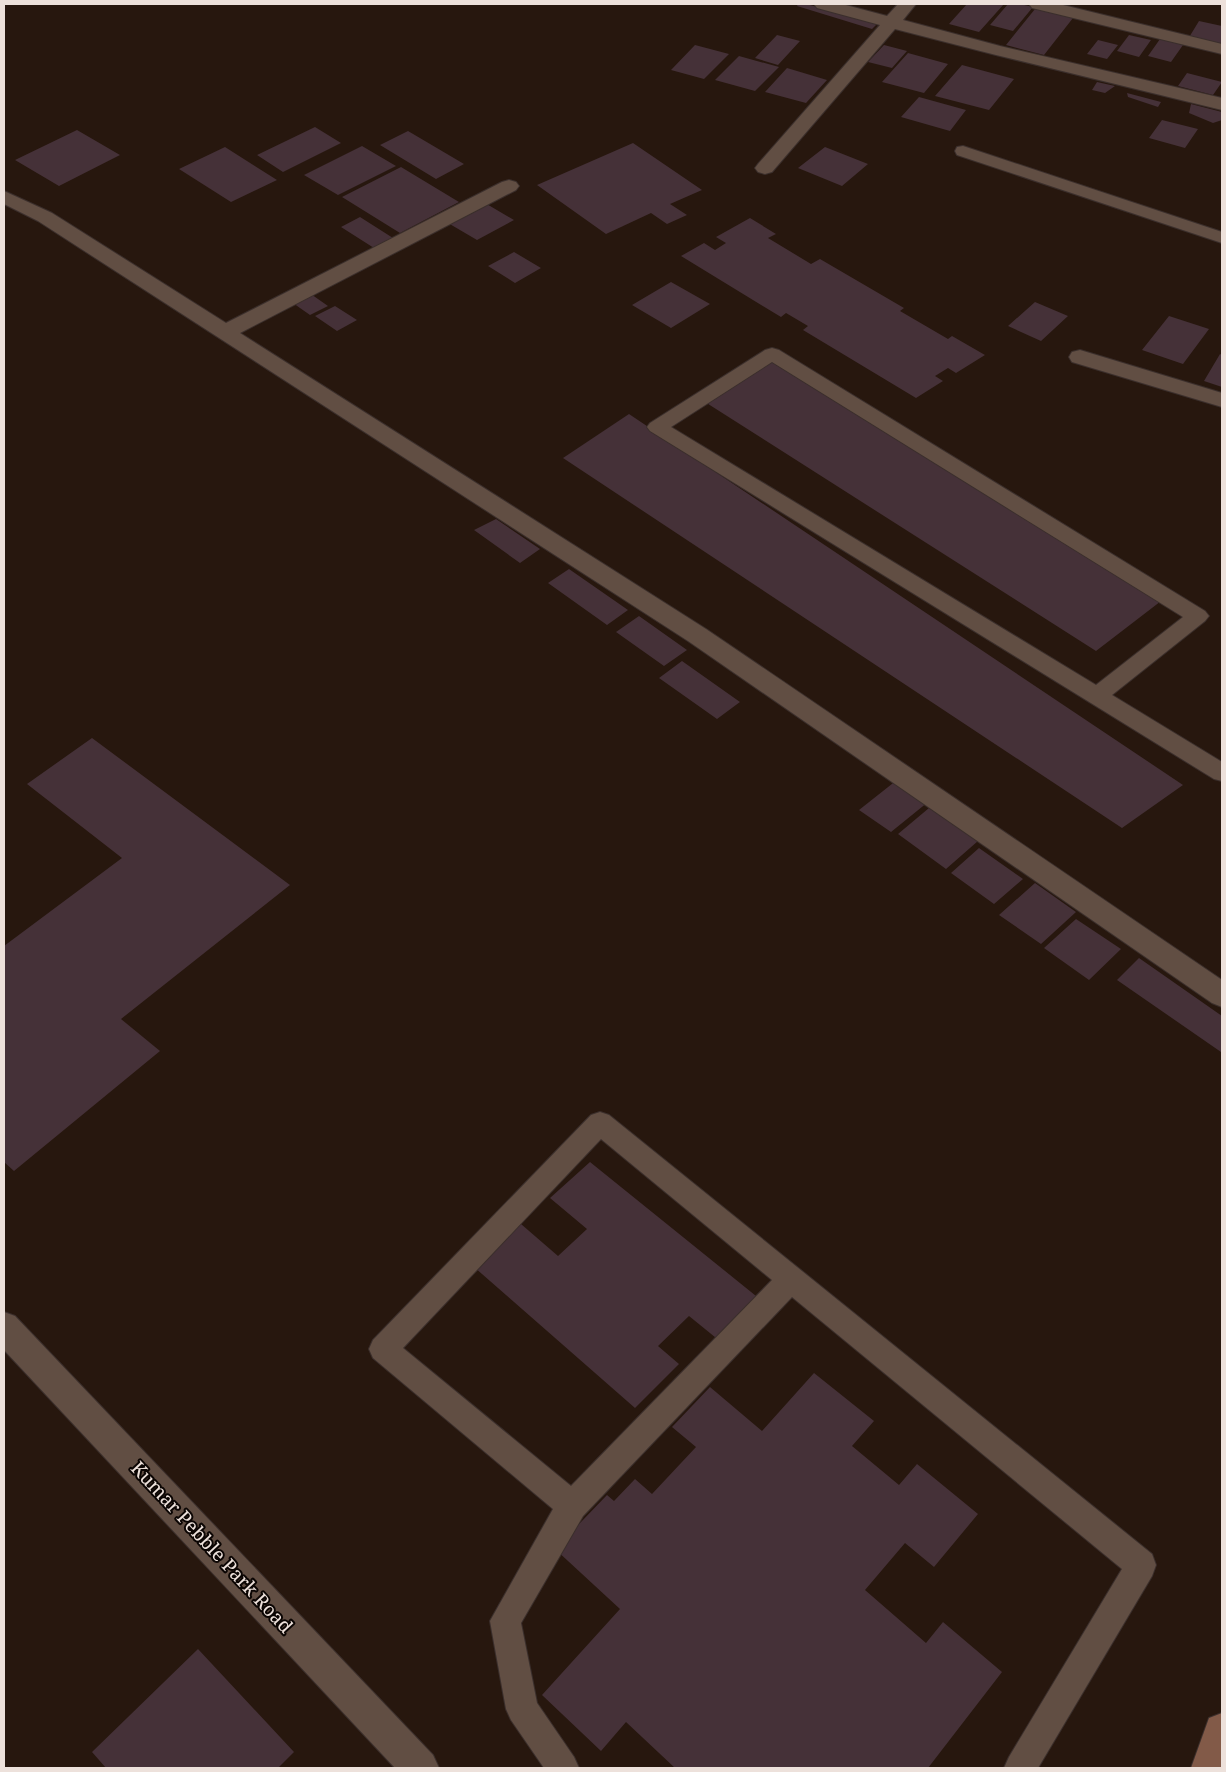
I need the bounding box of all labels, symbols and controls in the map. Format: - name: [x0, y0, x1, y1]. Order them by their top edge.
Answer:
- street label: Kumar Pebble Park Road: [125, 1455, 299, 1639]

